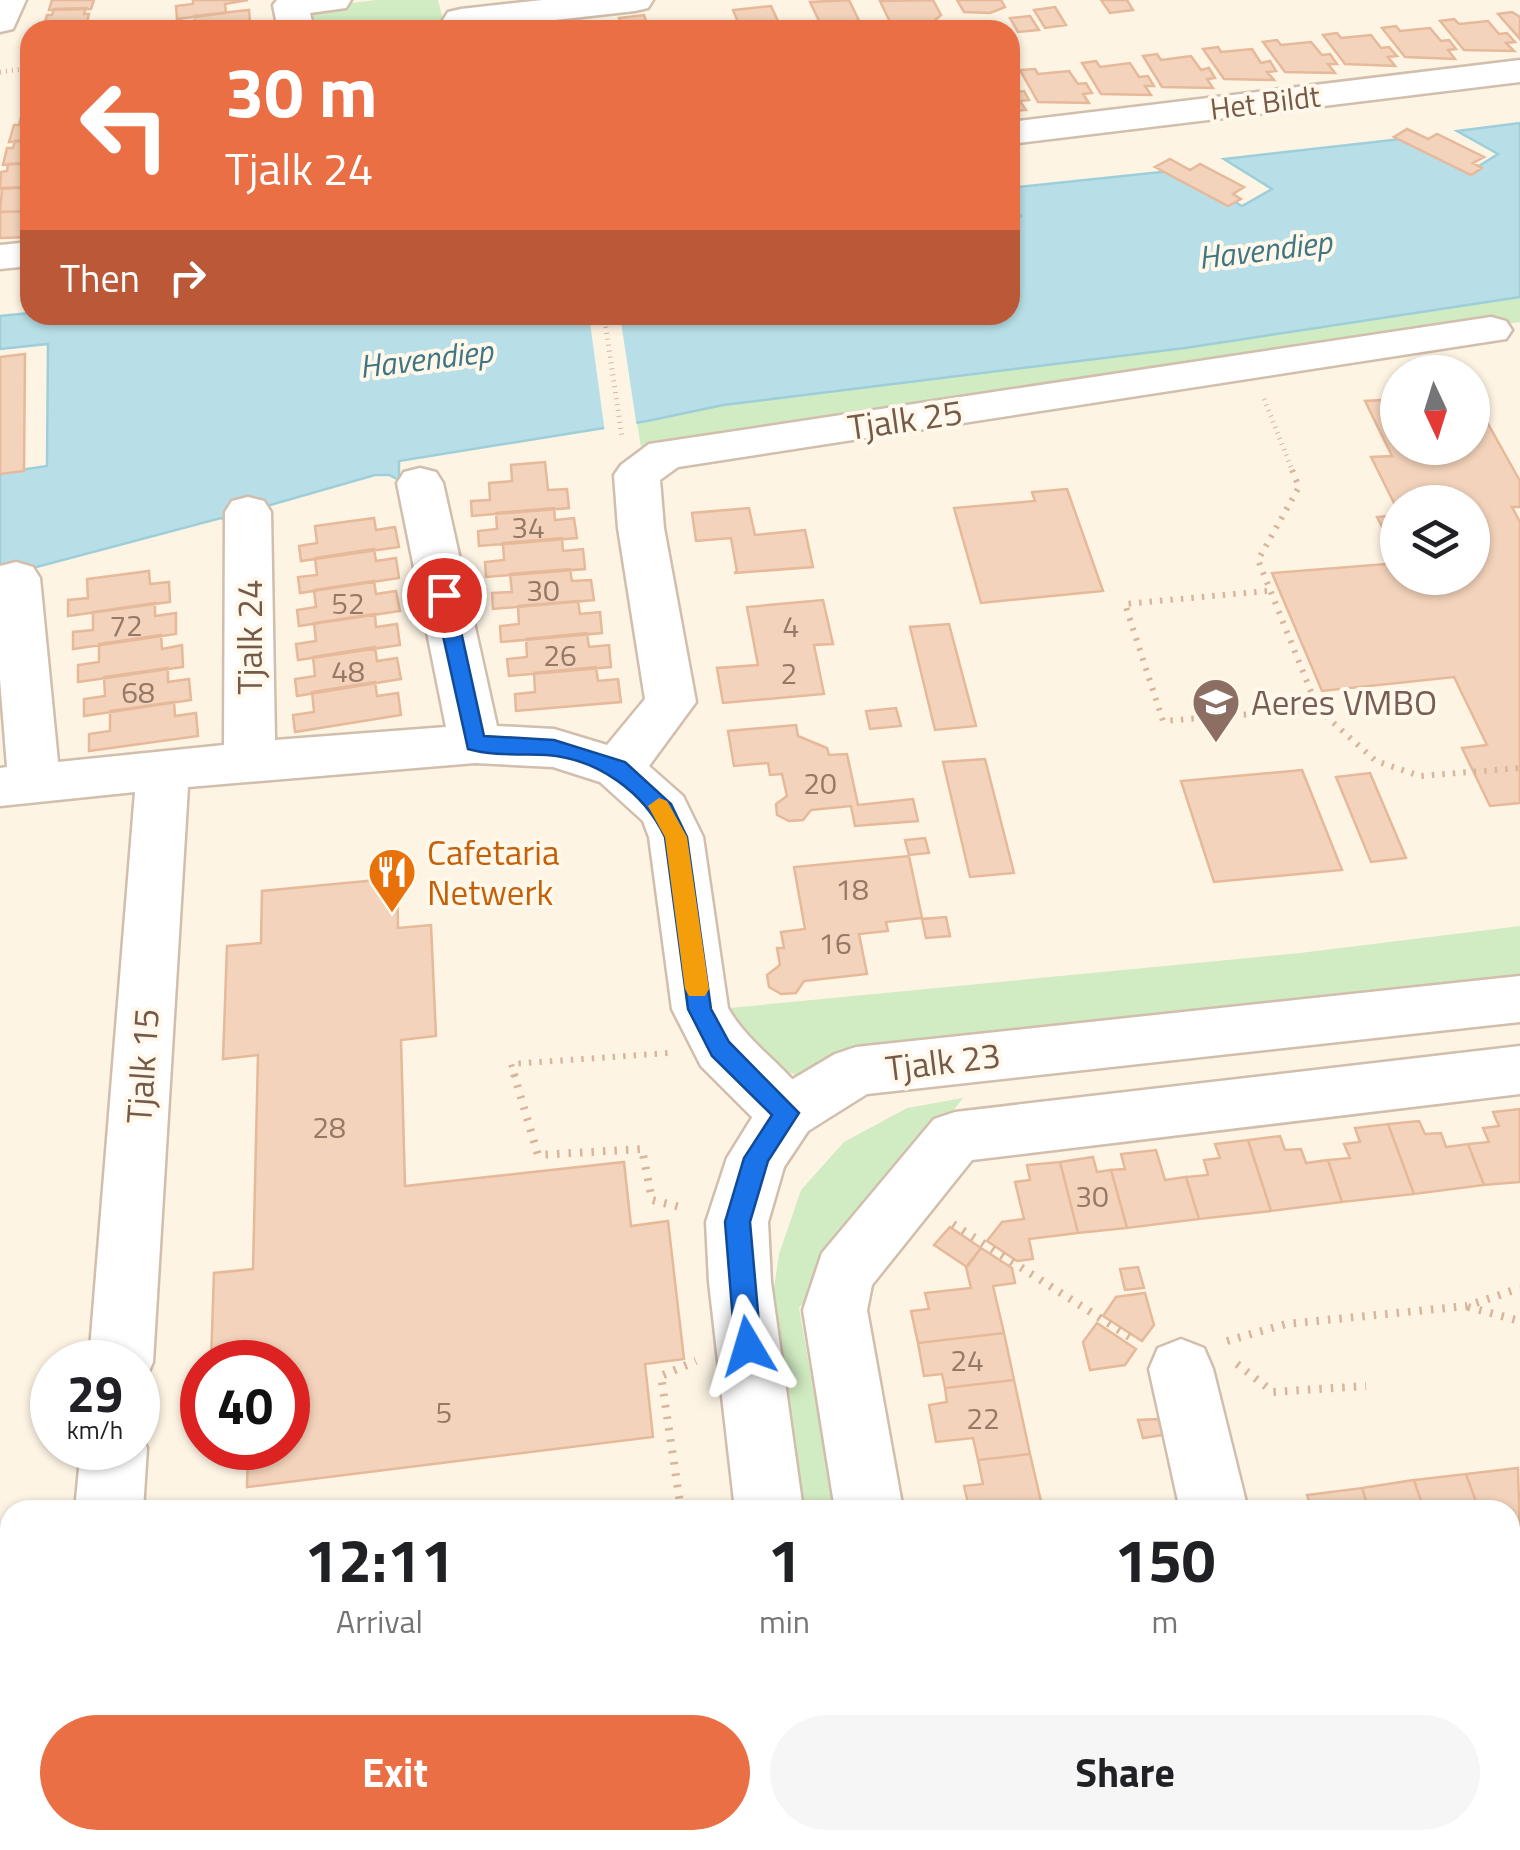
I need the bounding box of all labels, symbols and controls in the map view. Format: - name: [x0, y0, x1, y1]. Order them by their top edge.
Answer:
- text: 30 m: [225, 38, 378, 144]
- icon: left: [60, 60, 190, 190]
- street label: Het Bildt: [1207, 72, 1323, 132]
- text: Tjalk 24: [225, 134, 373, 202]
- water label: Havendiep: [1196, 217, 1335, 281]
- text: Then: [60, 249, 140, 307]
- icon: right: [160, 250, 215, 305]
- water label: Havendiep: [357, 326, 496, 390]
- north arrow: [1380, 355, 1490, 465]
- map controls: [1380, 355, 1490, 595]
- street label: Tjalk 25: [844, 384, 966, 454]
- button: layers: [1380, 485, 1490, 595]
- house number: 34: [511, 504, 545, 550]
- pin: [402, 553, 487, 638]
- house number: 30: [526, 567, 560, 613]
- icon: arrive: [417, 568, 472, 623]
- street label: Tjalk 24: [222, 579, 276, 695]
- house number: 52: [331, 580, 365, 626]
- house number: 72: [109, 602, 143, 648]
- house number: 4: [783, 603, 799, 649]
- house number: 26: [543, 632, 577, 678]
- house number: 48: [331, 648, 365, 694]
- house number: 2: [781, 650, 797, 696]
- house number: 68: [121, 669, 155, 715]
- place label: Aeres VMBO: [1251, 675, 1437, 729]
- school or university icon: Aeres VMBO: [1190, 676, 1242, 744]
- house number: 20: [803, 760, 837, 806]
- place label: Cafetaria Netwerk: [427, 825, 560, 919]
- restaurant icon: Cafetaria Netwerk: [366, 846, 418, 914]
- house number: 18: [835, 866, 869, 912]
- house number: 16: [818, 920, 852, 966]
- street label: Tjalk 15: [111, 1007, 173, 1125]
- street label: Tjalk 23: [882, 1027, 1004, 1095]
- house number: 28: [312, 1104, 346, 1150]
- house number: 30: [1075, 1173, 1109, 1219]
- position arrow: [696, 1294, 800, 1398]
- house number: 24: [950, 1337, 984, 1383]
- speed limit sign: 40: [180, 1340, 310, 1470]
- text: 29: [67, 1355, 123, 1431]
- house number: 5: [436, 1389, 452, 1435]
- house number: 22: [966, 1395, 1000, 1441]
- text: km/h: [67, 1411, 123, 1449]
- text: 12:11: [305, 1514, 454, 1605]
- text: 1: [768, 1514, 801, 1605]
- text: 150: [1115, 1514, 1215, 1605]
- text: Arrival: [336, 1597, 423, 1645]
- text: min: [759, 1597, 810, 1645]
- text: m: [1152, 1597, 1178, 1645]
- button: Exit: [40, 1715, 750, 1830]
- button: Share: [770, 1715, 1480, 1830]

